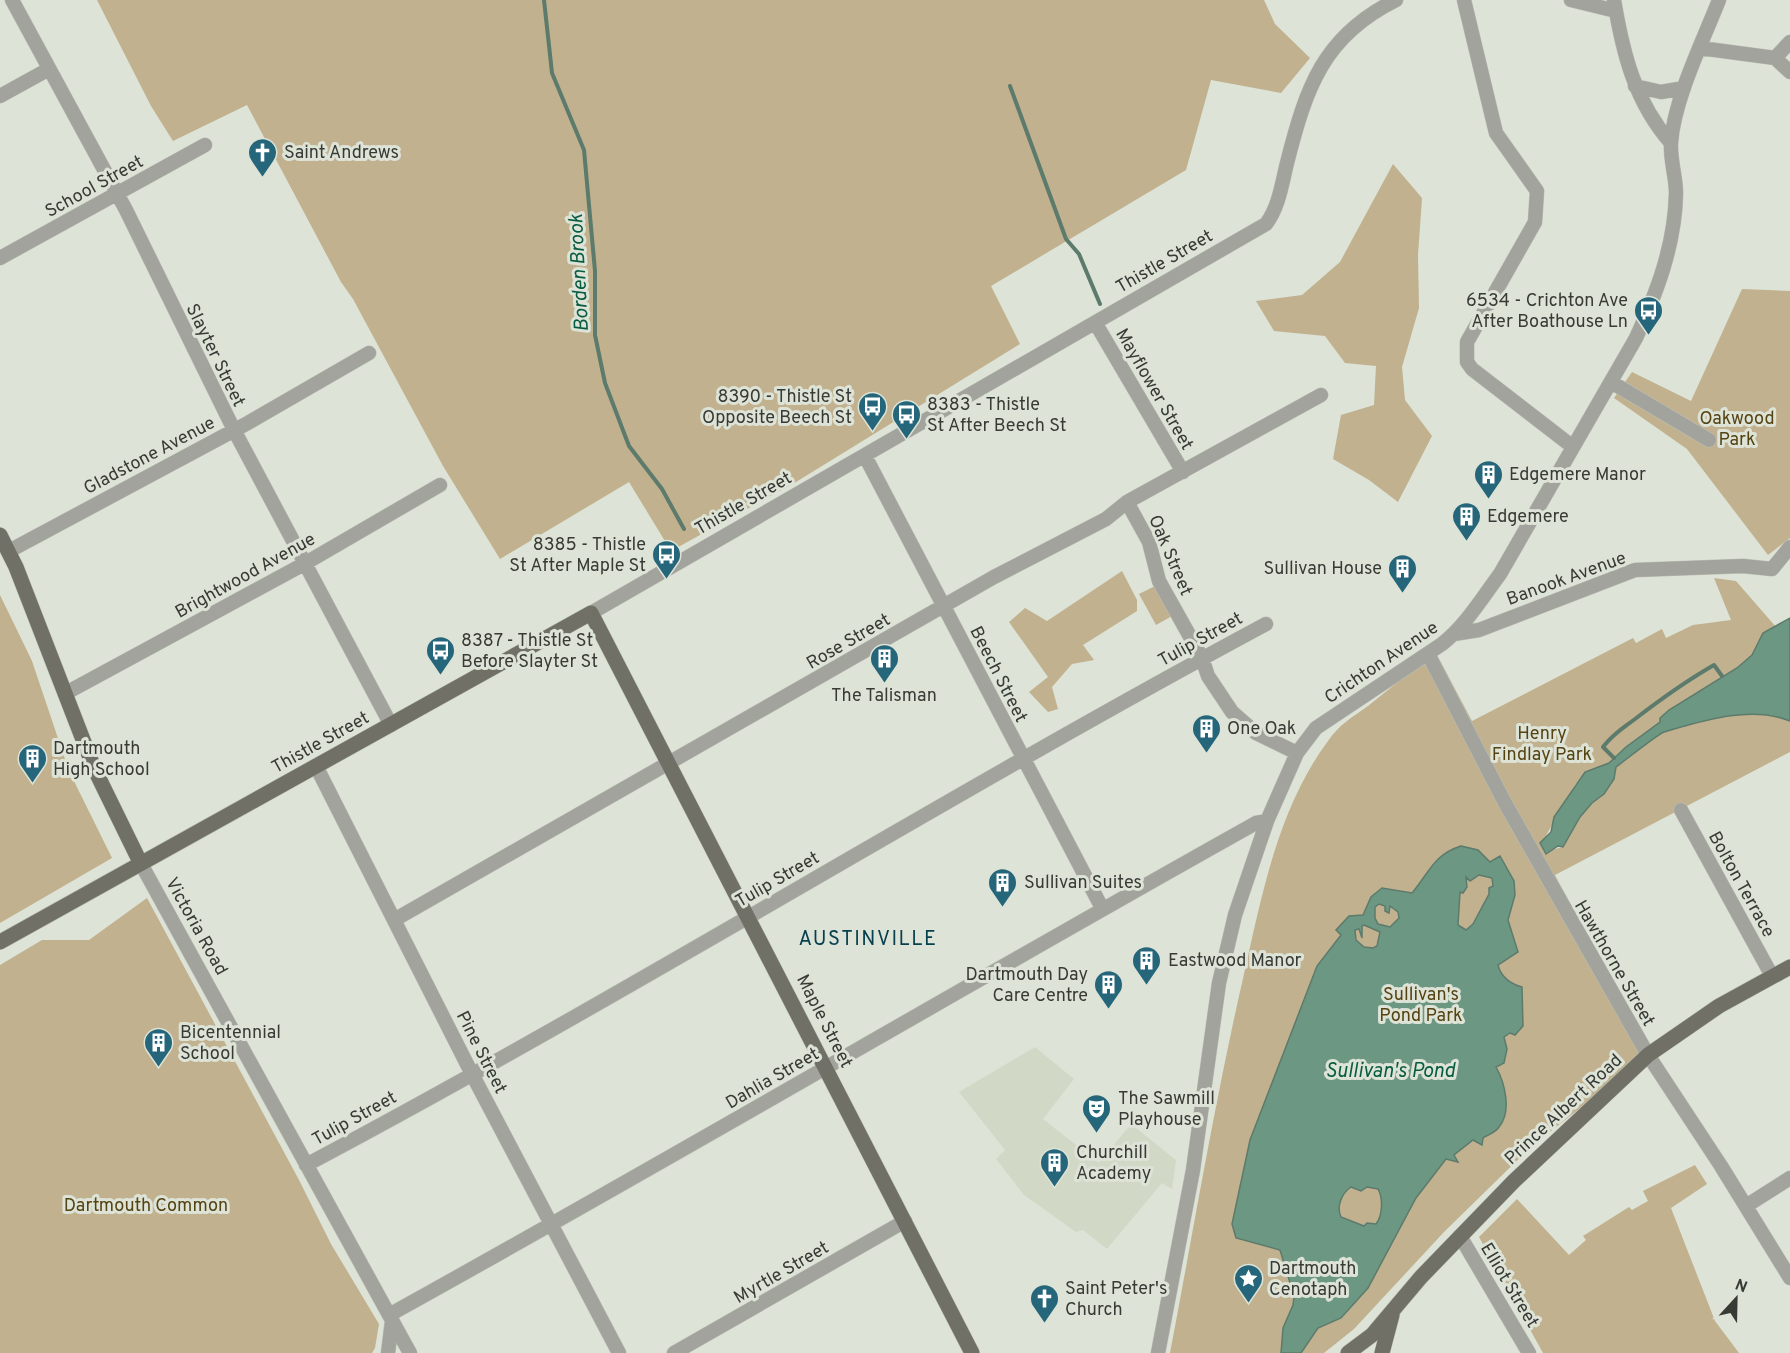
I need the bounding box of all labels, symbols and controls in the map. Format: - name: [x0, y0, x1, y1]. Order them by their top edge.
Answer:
- church icon: Saint Andrews: [247, 136, 279, 178]
- place label: Saint Andrews: [284, 142, 399, 165]
- street label: School Street: [42, 151, 148, 224]
- water label: Borden Brook: [564, 212, 596, 332]
- street label: Thistle Street: [1112, 225, 1217, 299]
- place label: 6534 - Crichton Ave After Boathouse Ln: [1466, 290, 1628, 334]
- bus stop icon: 6534 - Crichton Ave After Boathouse Ln: [1633, 294, 1665, 336]
- street label: Slayter Street: [180, 300, 250, 411]
- street label: Mayflower Street: [1110, 325, 1198, 455]
- place label: 8390 - Thistle St Opposite Beech St: [702, 386, 852, 430]
- bus stop icon: 8390 - Thistle St Opposite Beech St: [857, 390, 889, 432]
- place label: 8383 - Thistle St After Beech St: [927, 394, 1067, 438]
- bus stop icon: 8383 - Thistle St After Beech St: [890, 398, 922, 440]
- park label: Oakwood Park: [1699, 408, 1775, 452]
- street label: Gladstone Avenue: [80, 412, 219, 501]
- building icon: Edgemere Manor: [1472, 458, 1504, 500]
- place label: Edgemere Manor: [1509, 464, 1646, 487]
- street label: Thistle Street: [691, 467, 796, 541]
- building icon: Edgemere: [1450, 500, 1482, 542]
- place label: Edgemere: [1487, 506, 1569, 529]
- street label: Oak Street: [1142, 512, 1197, 599]
- street label: Brightwood Avenue: [172, 528, 320, 624]
- place label: 8385 - Thistle St After Maple St: [509, 534, 646, 578]
- bus stop icon: 8385 - Thistle St After Maple St: [651, 538, 683, 580]
- street label: Banook Avenue: [1504, 547, 1630, 612]
- building icon: Sullivan House: [1387, 552, 1419, 594]
- place label: Sullivan House: [1263, 558, 1382, 581]
- street label: Tulip Street: [1154, 608, 1247, 673]
- street label: Rose Street: [803, 609, 895, 676]
- street label: Crichton Avenue: [1321, 617, 1443, 710]
- street label: Beech Street: [964, 623, 1032, 727]
- place label: 8387 - Thistle St Before Slayter St: [461, 630, 598, 674]
- bus stop icon: 8387 - Thistle St Before Slayter St: [424, 634, 456, 676]
- building icon: The Talisman: [868, 642, 900, 684]
- place label: The Talisman: [831, 685, 937, 708]
- street label: Thistle Street: [268, 707, 374, 780]
- building icon: One Oak: [1190, 712, 1222, 754]
- place label: One Oak: [1227, 718, 1296, 741]
- park label: Henry Findlay Park: [1492, 723, 1592, 767]
- place label: Dartmouth High School: [53, 738, 150, 782]
- building icon: Dartmouth High School: [16, 742, 48, 784]
- street label: Bolton Terrace: [1702, 828, 1779, 942]
- street label: Tulip Street: [732, 847, 824, 914]
- building icon: Sullivan Suites: [987, 866, 1019, 908]
- place label: Sullivan Suites: [1024, 872, 1142, 895]
- street label: Victoria Road: [159, 874, 232, 980]
- street label: Hawthorne Street: [1568, 897, 1659, 1031]
- district label: AUSTINVILLE: [799, 927, 937, 953]
- building icon: Eastwood Manor: [1131, 944, 1163, 986]
- place label: Eastwood Manor: [1168, 950, 1302, 973]
- place label: Dartmouth Day Care Centre: [966, 964, 1088, 1008]
- building icon: Dartmouth Day Care Centre: [1093, 968, 1125, 1010]
- street label: Maple Street: [790, 971, 857, 1072]
- park label: Sullivan's Pond Park: [1379, 984, 1463, 1028]
- street label: Pine Street: [450, 1007, 511, 1098]
- place label: Bicentennial School: [180, 1022, 281, 1066]
- building icon: Bicentennial School: [143, 1026, 175, 1068]
- street label: Dahlia Street: [722, 1043, 824, 1115]
- street label: Prince Albert Road: [1500, 1050, 1628, 1171]
- water label: Sullivan's Pond: [1325, 1059, 1456, 1085]
- street label: Tulip Street: [308, 1087, 401, 1152]
- place label: The Sawmill Playhouse: [1118, 1088, 1215, 1132]
- theatre icon: The Sawmill Playhouse: [1081, 1092, 1113, 1134]
- place label: Churchill Academy: [1076, 1142, 1151, 1186]
- building icon: Churchill Academy: [1039, 1146, 1071, 1188]
- park label: Dartmouth Common: [64, 1195, 228, 1218]
- street label: Myrtle Street: [730, 1237, 833, 1310]
- street label: Elliot Street: [1474, 1239, 1543, 1333]
- place label: Dartmouth Cenotaph: [1269, 1258, 1356, 1302]
- place icon: Dartmouth Cenotaph: [1232, 1262, 1264, 1304]
- north arrow: [1706, 1269, 1766, 1329]
- text: N: [1732, 1276, 1750, 1298]
- place label: Saint Peter's Church: [1065, 1278, 1167, 1322]
- church icon: Saint Peter's Church: [1028, 1282, 1060, 1324]

